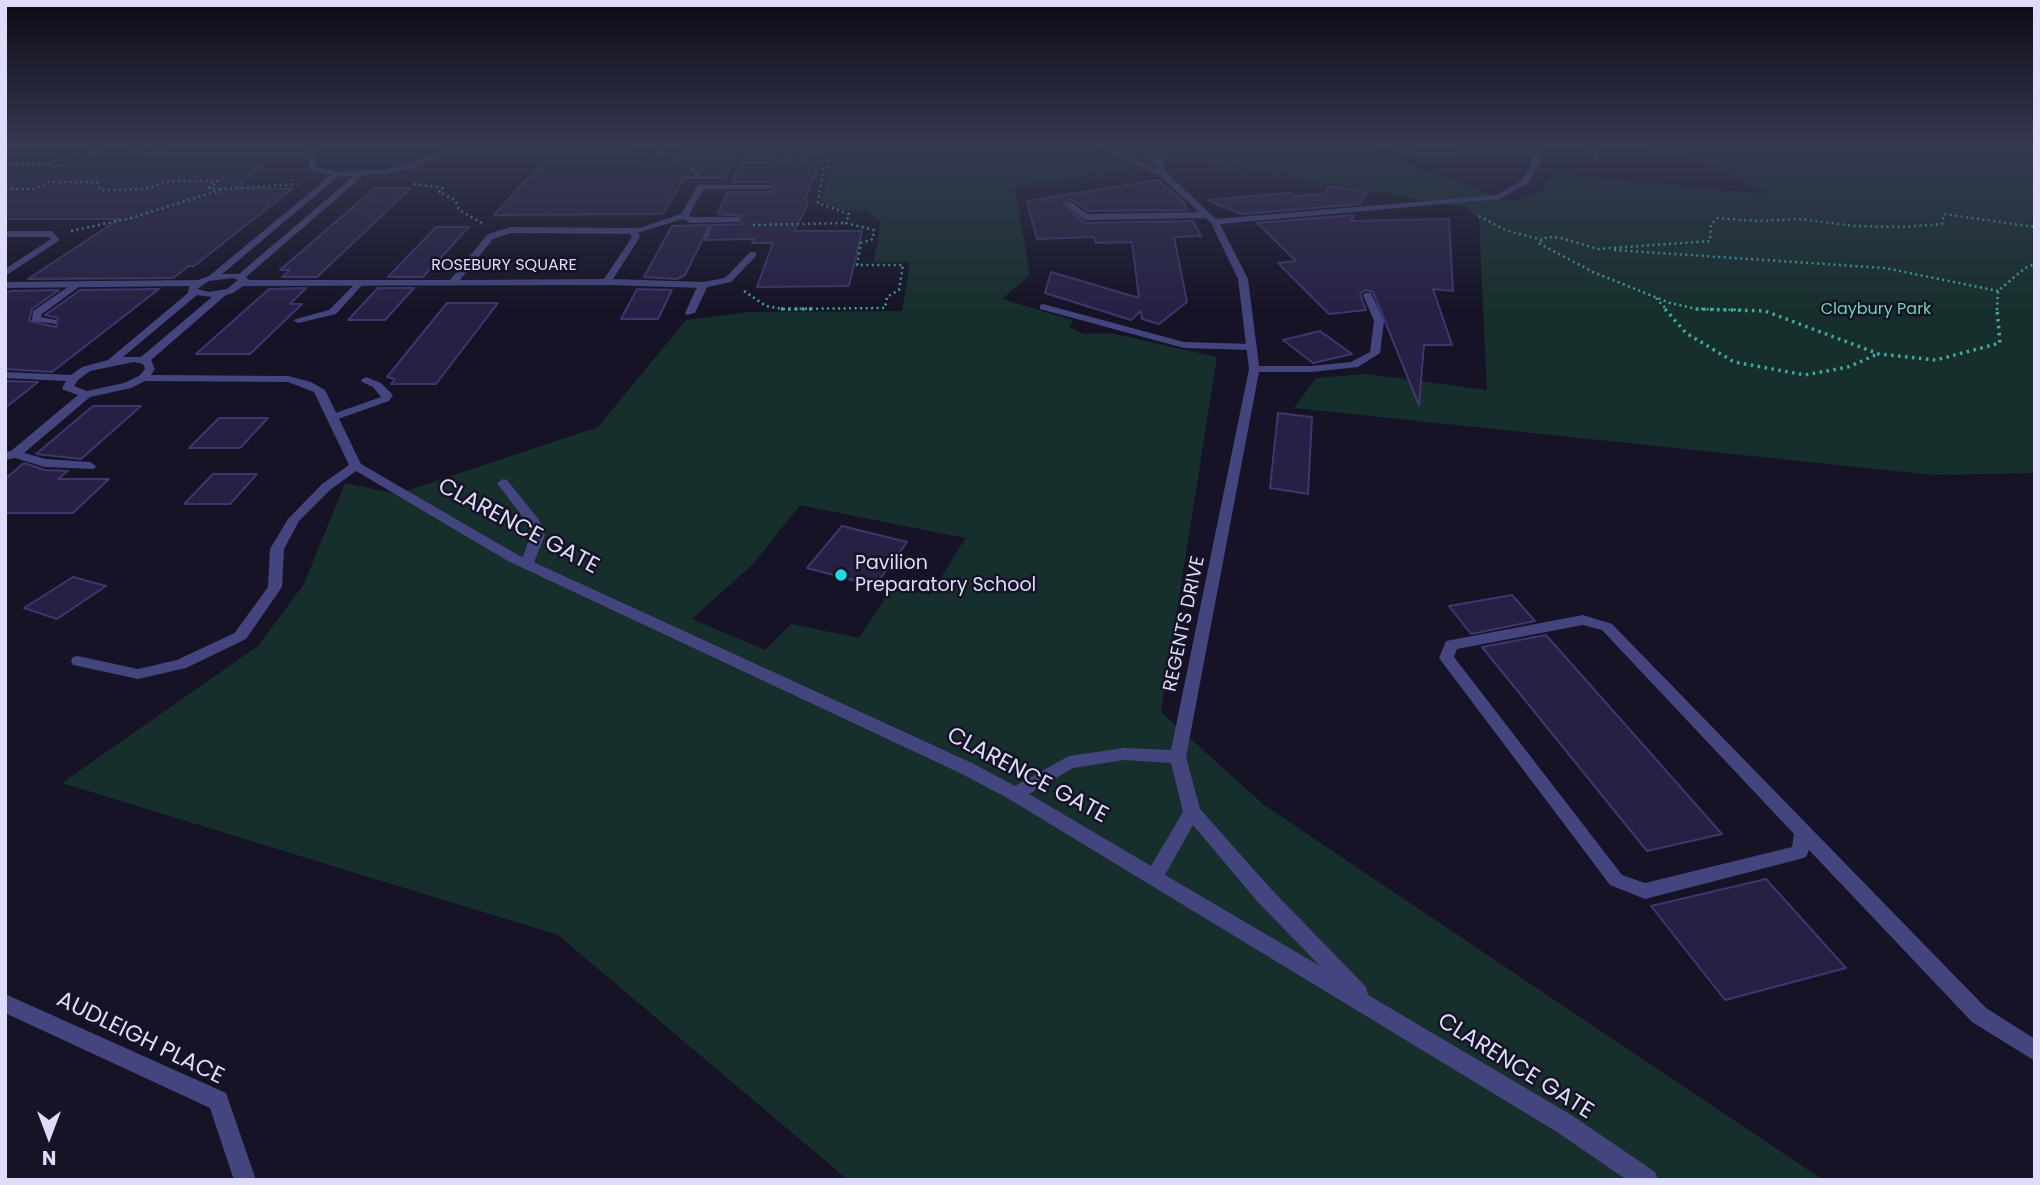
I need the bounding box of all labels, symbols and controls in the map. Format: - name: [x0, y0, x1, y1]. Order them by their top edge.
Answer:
- street label: ROSEBURY SQUARE: [431, 256, 577, 276]
- park label: Claybury Park: [1821, 300, 1931, 320]
- street label: CLARENCE GATE: [433, 473, 603, 581]
- place label: Pavilion Preparatory School: [855, 553, 1036, 597]
- street label: REGENTS DRIVE: [1160, 554, 1210, 694]
- marker: Pavilion Preparatory School: [833, 567, 849, 583]
- street label: CLARENCE GATE: [942, 722, 1112, 830]
- street label: AUDLEIGH PLACE: [52, 986, 228, 1092]
- street label: CLARENCE GATE: [1432, 1008, 1598, 1126]
- north arrow: [14, 1101, 84, 1171]
- text: N: [42, 1144, 56, 1171]

